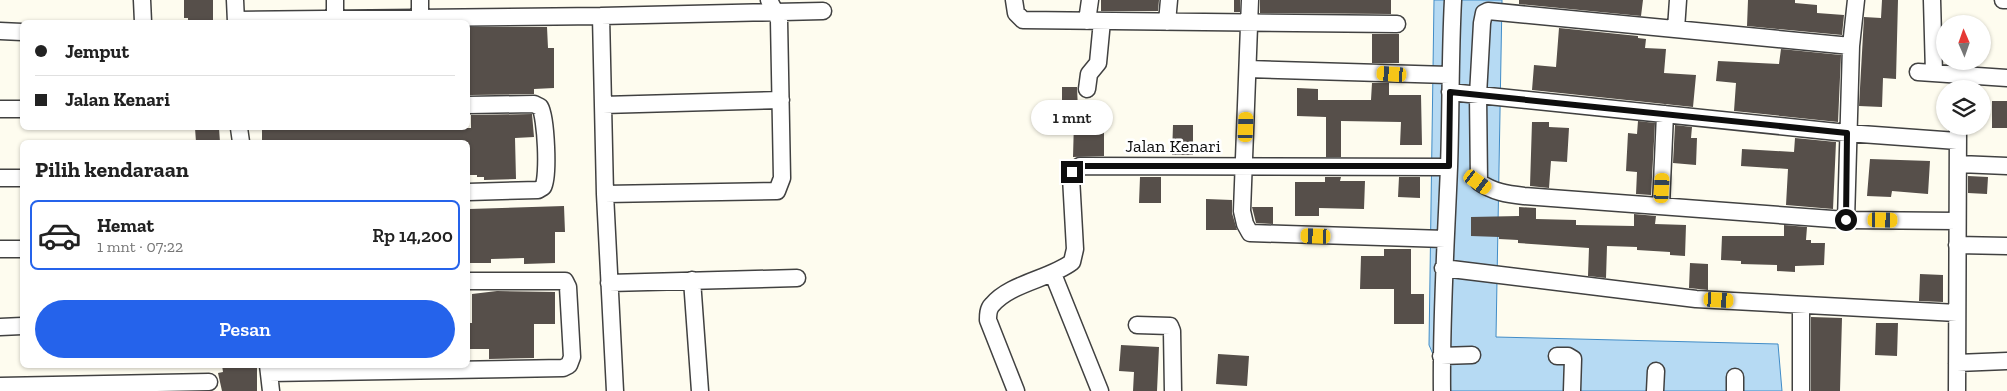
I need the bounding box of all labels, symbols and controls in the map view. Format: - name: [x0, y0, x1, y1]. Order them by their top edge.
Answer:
- north arrow: [1936, 15, 1991, 70]
- map controls: [1936, 15, 1991, 135]
- text: Jemput: [65, 40, 129, 63]
- car: [1376, 65, 1407, 83]
- button: layers: [1936, 80, 1991, 135]
- text: Jalan Kenari: [65, 88, 170, 111]
- callout: 1 mnt: [1031, 100, 1113, 134]
- text: 1 mnt: [1052, 108, 1092, 127]
- car: [1237, 112, 1254, 142]
- street label: Jalan Kenari: [1125, 135, 1221, 157]
- text: Pilih kendaraan: [35, 156, 189, 183]
- route end: [1061, 161, 1083, 183]
- car: [1461, 167, 1494, 197]
- car: [1653, 173, 1670, 203]
- route start: [1835, 209, 1857, 231]
- car: [1867, 212, 1898, 228]
- icon: car: [37, 213, 82, 258]
- text: Hemat: [97, 214, 154, 237]
- text: Rp 14,200: [372, 224, 453, 247]
- car: [1300, 228, 1331, 244]
- text: 1 mnt · 07:22: [97, 237, 183, 256]
- car: [1703, 292, 1734, 308]
- button: Pesan: [35, 300, 455, 358]

